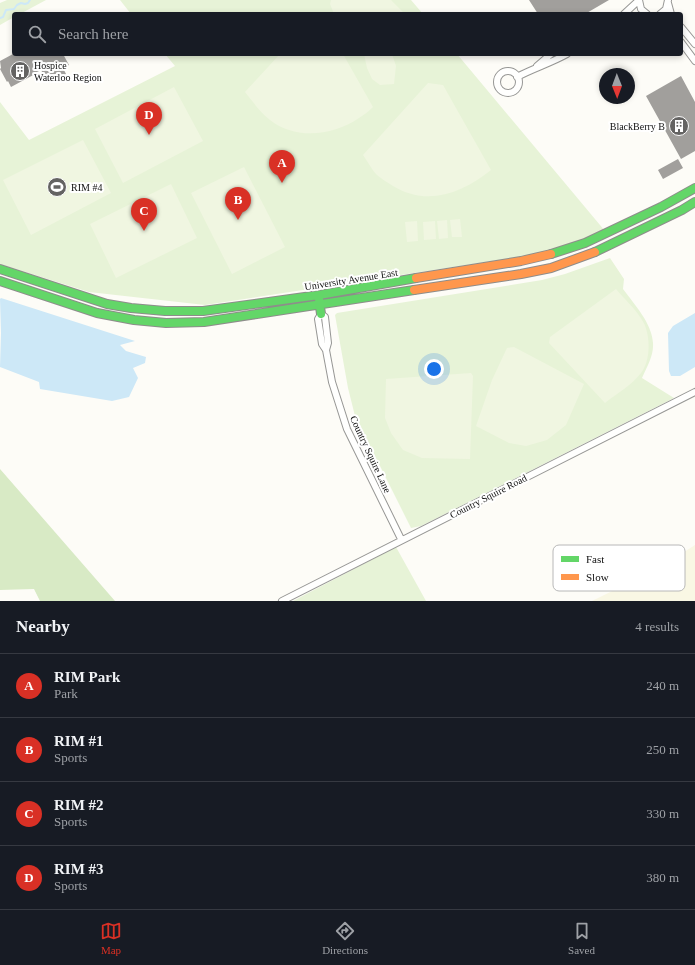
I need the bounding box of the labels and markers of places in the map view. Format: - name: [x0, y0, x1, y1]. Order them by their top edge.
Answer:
- building icon: Hospice Waterloo Region: [9, 60, 31, 82]
- place label: Hospice Waterloo Region: [34, 60, 102, 83]
- pin: D: [136, 102, 162, 135]
- building icon: BlackBerry B: [668, 115, 690, 137]
- place label: BlackBerry B: [610, 121, 665, 132]
- pin: A: [269, 150, 295, 183]
- sports icon: RIM #4: [46, 176, 68, 198]
- place label: RIM #4: [71, 182, 102, 193]
- pin: B: [225, 187, 251, 220]
- pin: C: [131, 198, 157, 231]

